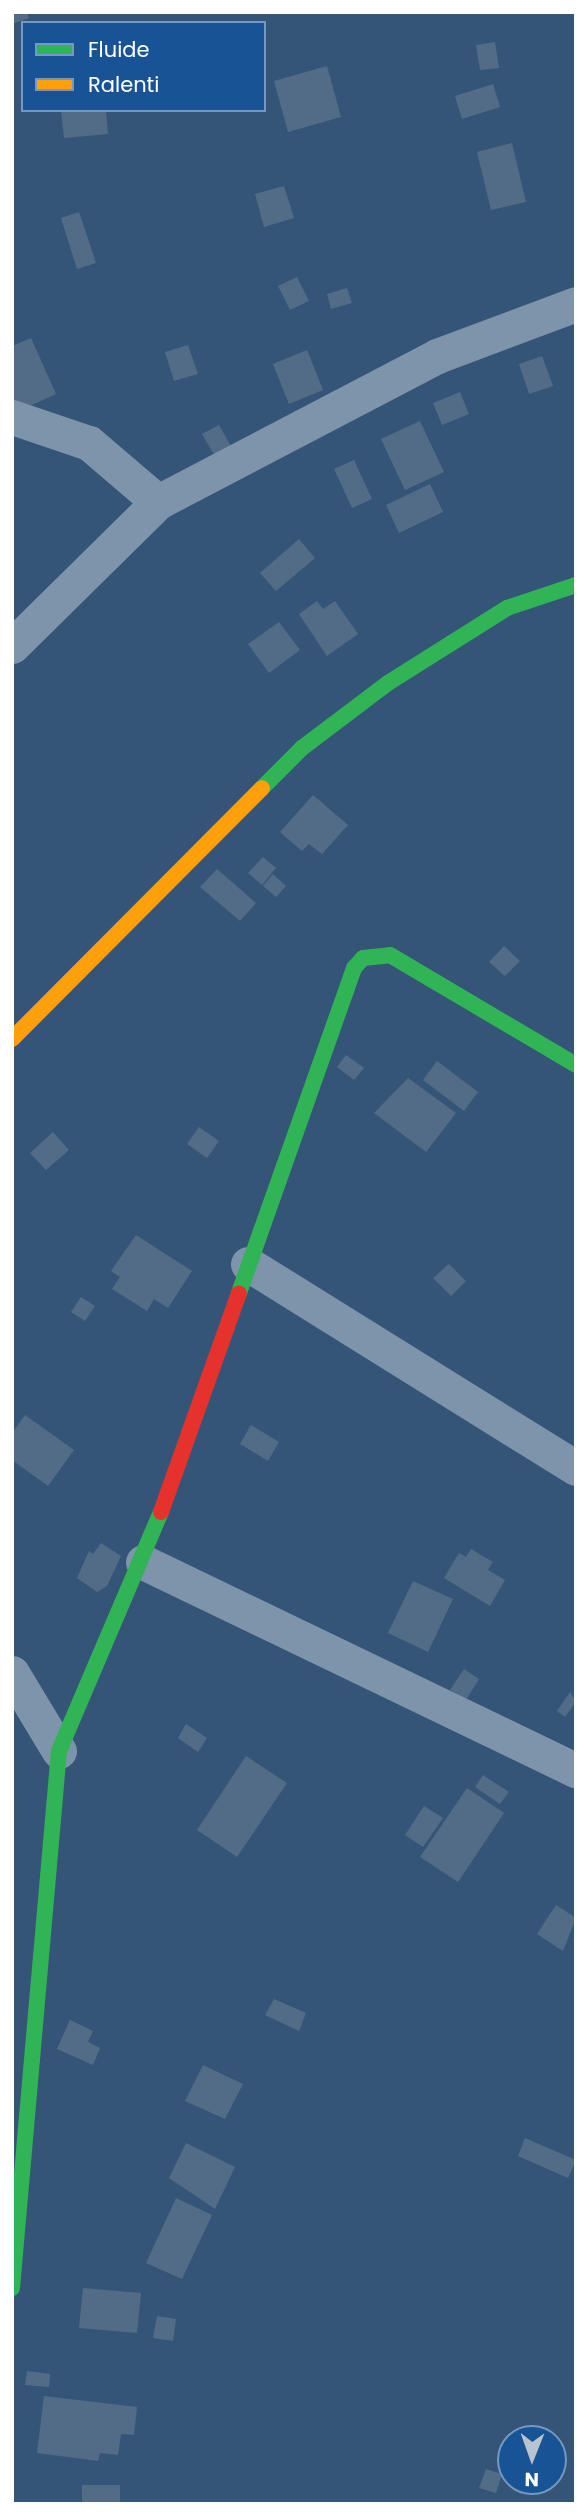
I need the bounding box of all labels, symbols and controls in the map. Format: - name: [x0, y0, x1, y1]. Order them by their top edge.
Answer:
- legend: [21, 21, 266, 112]
- text: Fluide: [88, 35, 150, 64]
- text: Ralenti: [88, 70, 159, 99]
- north arrow: [497, 2425, 567, 2495]
- text: N: [524, 2466, 539, 2493]

